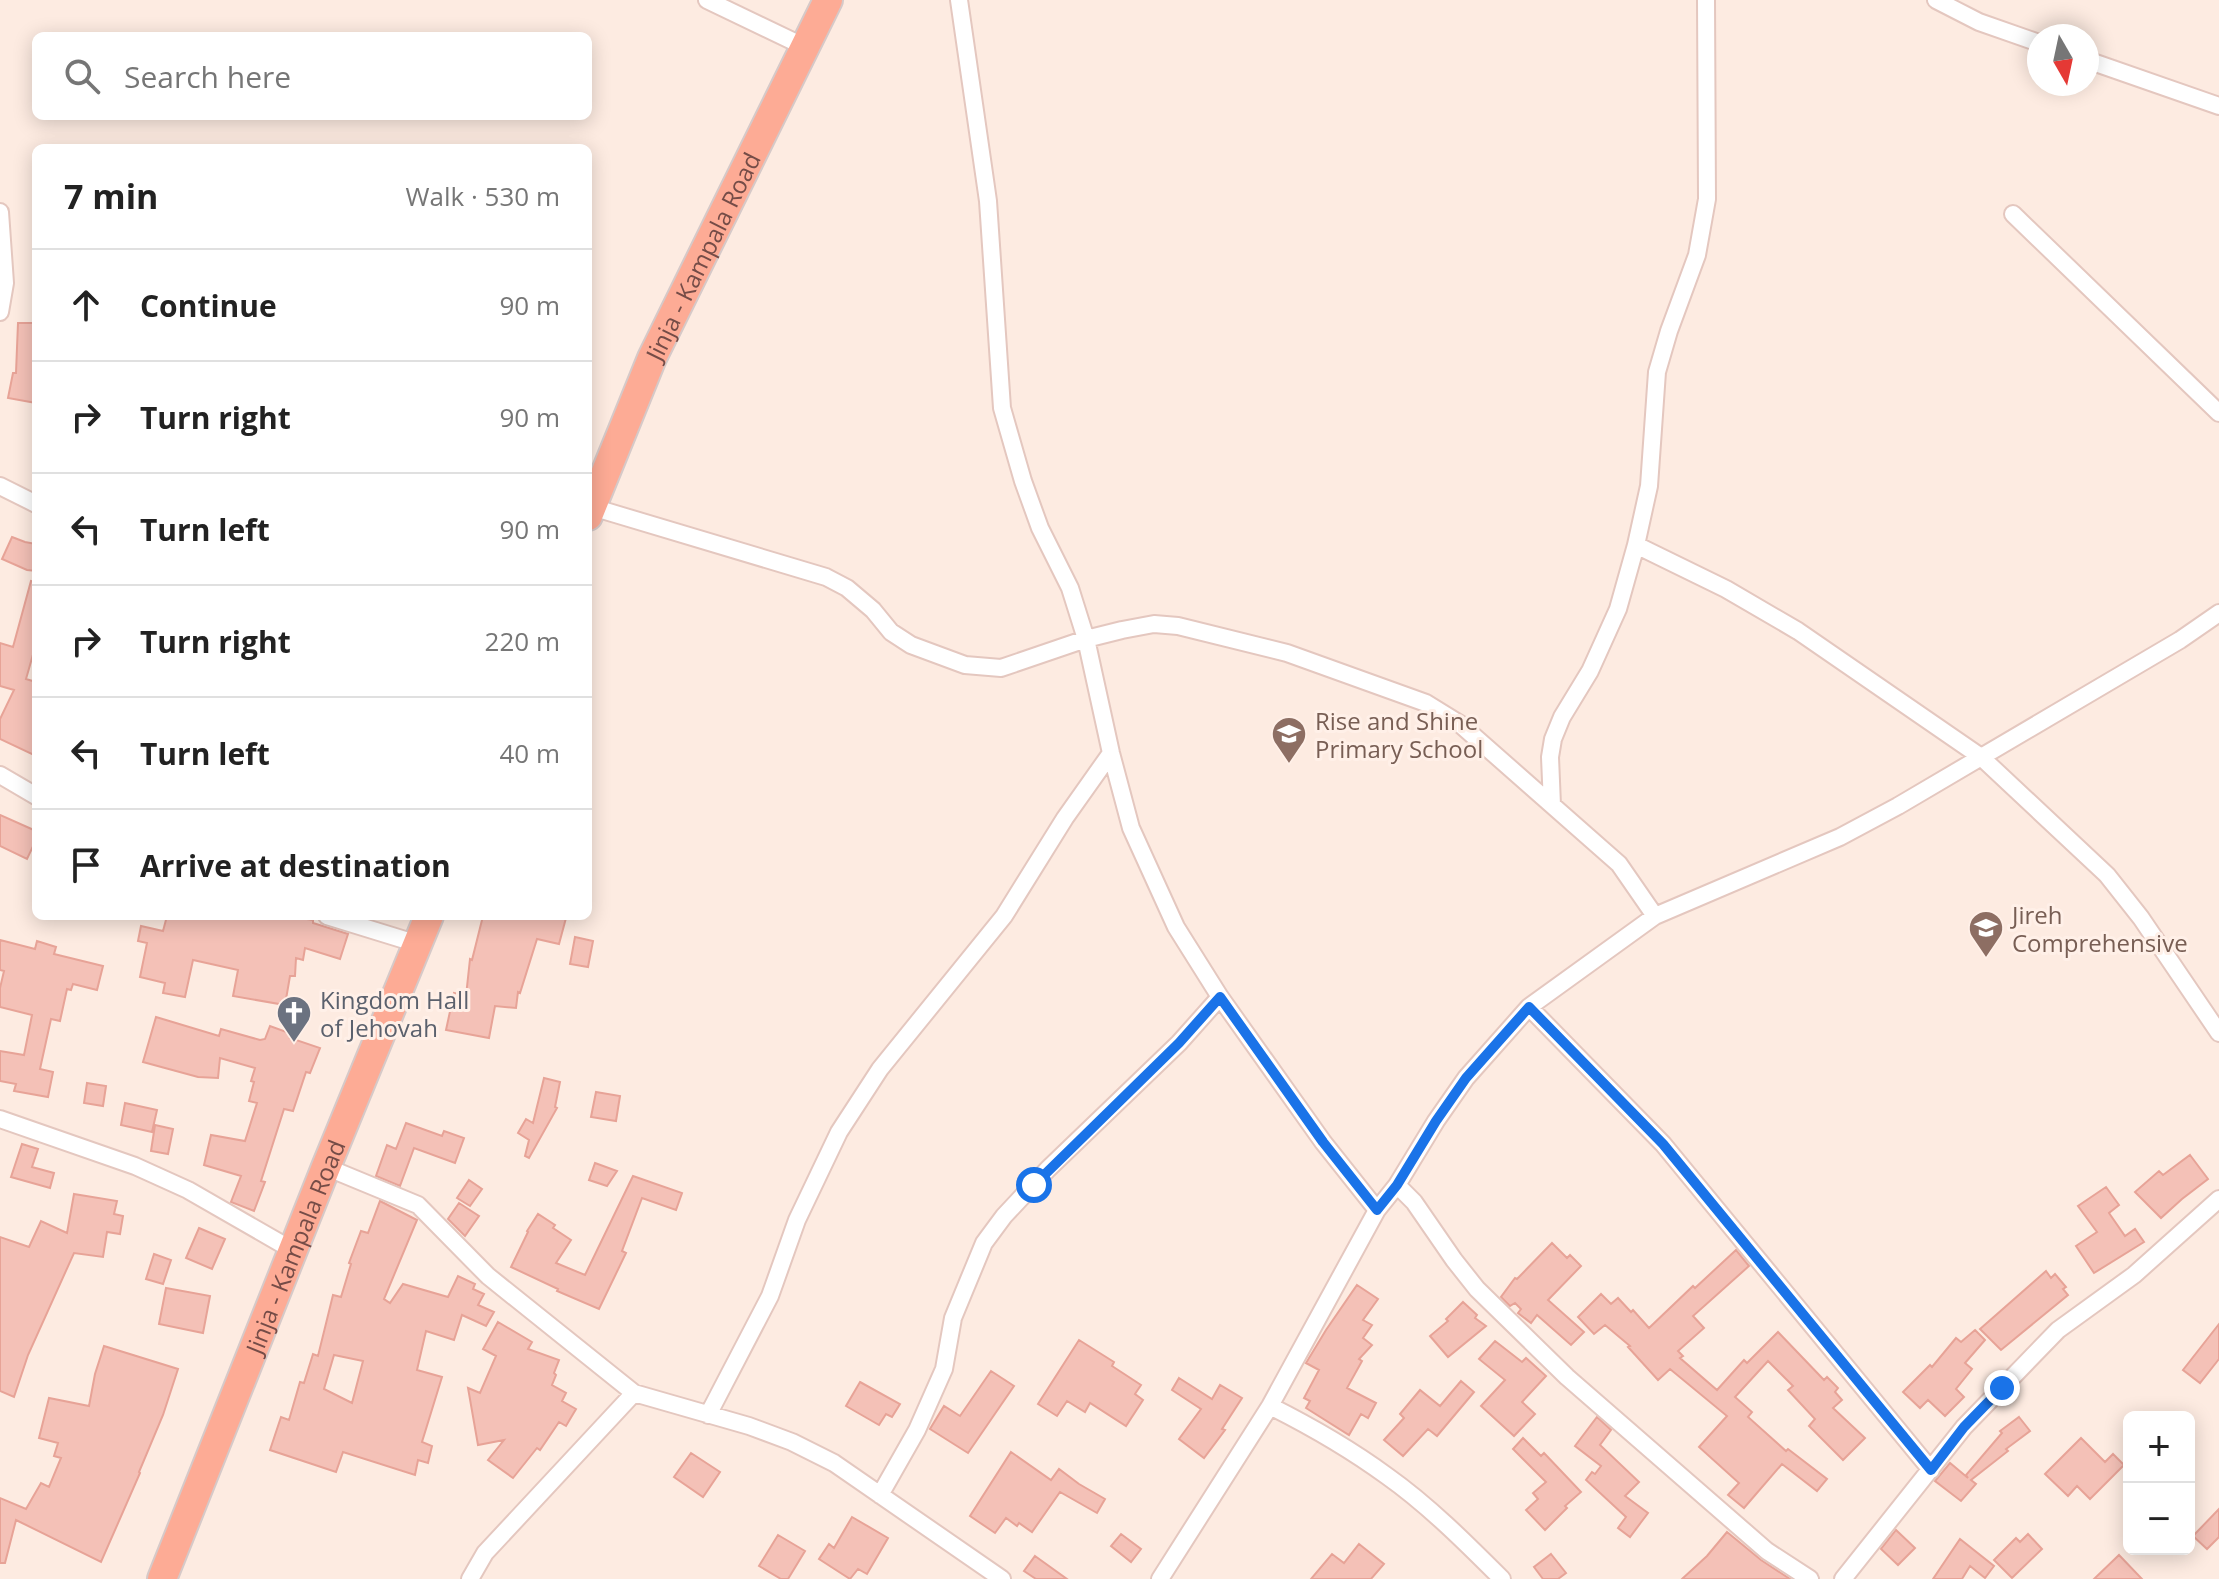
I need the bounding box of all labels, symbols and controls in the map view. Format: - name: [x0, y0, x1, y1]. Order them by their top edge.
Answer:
- north arrow: [2027, 24, 2099, 96]
- search box: [32, 32, 592, 120]
- icon: search: [60, 54, 104, 98]
- text: Search here: [124, 56, 291, 97]
- street label: Jinja - Kampala Road: [636, 147, 767, 368]
- text: 7 min: [64, 173, 158, 219]
- text: Walk · 530 m: [406, 178, 560, 214]
- icon: ahead: [64, 283, 108, 327]
- text: Continue: [140, 285, 277, 326]
- text: 90 m: [499, 287, 560, 323]
- icon: right: [64, 395, 108, 439]
- text: Turn right: [140, 397, 291, 438]
- text: 90 m: [499, 399, 560, 435]
- icon: left: [64, 507, 108, 551]
- text: Turn left: [140, 509, 270, 550]
- text: 90 m: [499, 511, 560, 547]
- icon: right: [64, 619, 108, 663]
- text: Turn right: [140, 621, 291, 662]
- text: 220 m: [485, 623, 560, 659]
- place label: Rise and Shine Primary School: [1315, 704, 1483, 765]
- school or university icon: Rise and Shine Primary School: [1270, 715, 1308, 765]
- icon: left: [64, 731, 108, 775]
- text: Turn left: [140, 733, 270, 774]
- text: 40 m: [499, 735, 560, 771]
- icon: arrive: [64, 843, 108, 887]
- text: Arrive at destination: [140, 845, 451, 886]
- place label: Jireh Comprehensive: [2010, 898, 2188, 959]
- school or university icon: Jireh Comprehensive: [1967, 909, 2005, 959]
- place label: Kingdom Hall of Jehovah: [320, 983, 469, 1044]
- church icon: Kingdom Hall of Jehovah: [275, 994, 313, 1044]
- street label: Jinja - Kampala Road: [236, 1134, 352, 1360]
- route start: [1016, 1167, 1052, 1203]
- route end: [1984, 1370, 2020, 1406]
- map controls: [2123, 1411, 2195, 1555]
- button: +: [2123, 1411, 2195, 1483]
- button: −: [2123, 1483, 2195, 1555]

